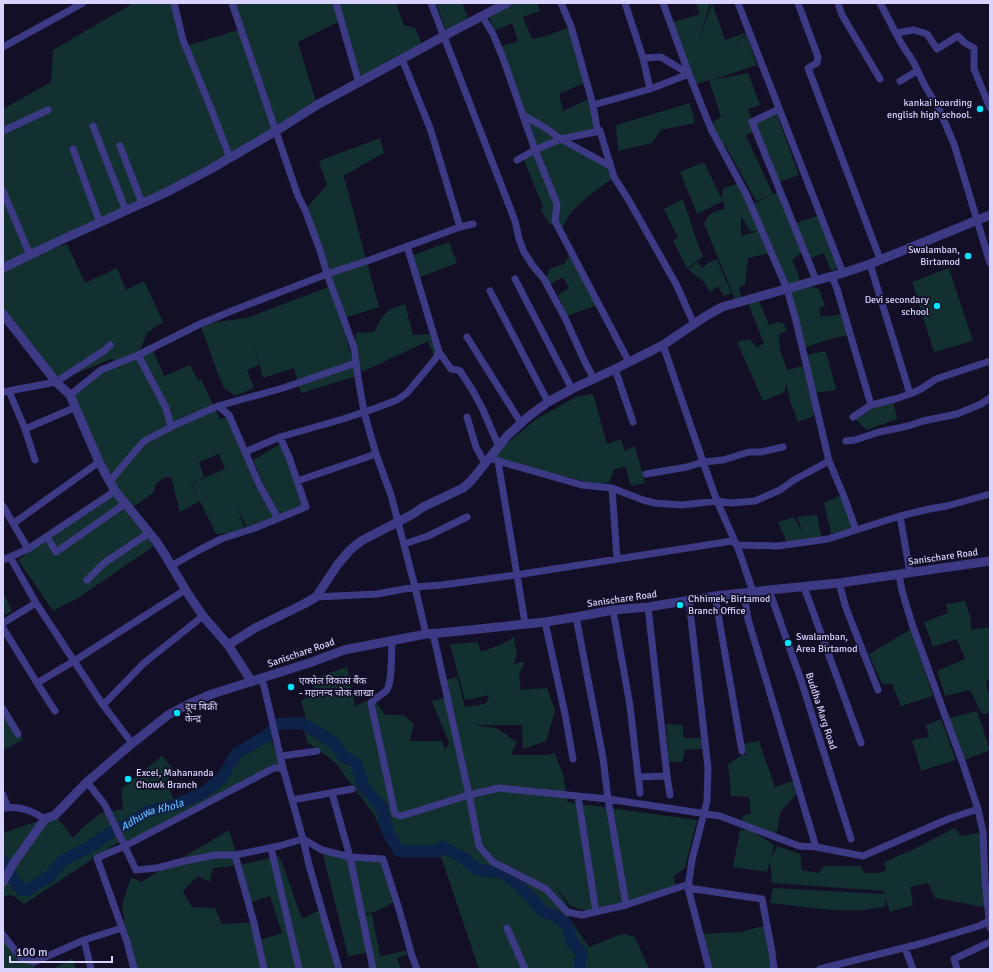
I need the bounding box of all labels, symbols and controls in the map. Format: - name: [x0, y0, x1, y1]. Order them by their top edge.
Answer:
- place label: kankai boarding english high school.: [887, 97, 972, 121]
- marker: kankai boarding english high school.: [975, 104, 985, 114]
- place label: Swalamban, Birtamod: [908, 244, 960, 268]
- marker: Swalamban, Birtamod: [963, 251, 973, 261]
- place label: Devi secondary school: [865, 294, 929, 318]
- marker: Devi secondary school: [932, 301, 942, 311]
- street label: Sanischare Road: [907, 546, 979, 568]
- street label: Sanischare Road: [586, 588, 658, 610]
- place label: Chhimek, Birtamod Branch Office: [688, 593, 770, 617]
- marker: Chhimek, Birtamod Branch Office: [675, 600, 685, 610]
- place label: Swalamban, Area Birtamod: [796, 631, 858, 655]
- street label: Sanischare Road: [266, 636, 336, 670]
- marker: Swalamban, Area Birtamod: [783, 638, 793, 648]
- street label: Buddha Marg Road: [803, 671, 839, 751]
- place label: एक्सेल विकास बैंक - महानन्द चोक शाखा: [299, 675, 374, 699]
- marker: एक्सेल विकास बैंक - महानन्द चोक शाखा: [286, 682, 296, 692]
- place label: दूध बिक्री केन्द्र: [185, 701, 218, 725]
- marker: दूध बिक्री केन्द्र: [172, 708, 182, 718]
- place label: Excel, Mahananda Chowk Branch: [136, 767, 214, 791]
- marker: Excel, Mahananda Chowk Branch: [123, 774, 133, 784]
- water label: Adhuwa Khola: [119, 796, 186, 833]
- scale bar: [10, 938, 112, 964]
- text: 100 m: [16, 945, 48, 960]

